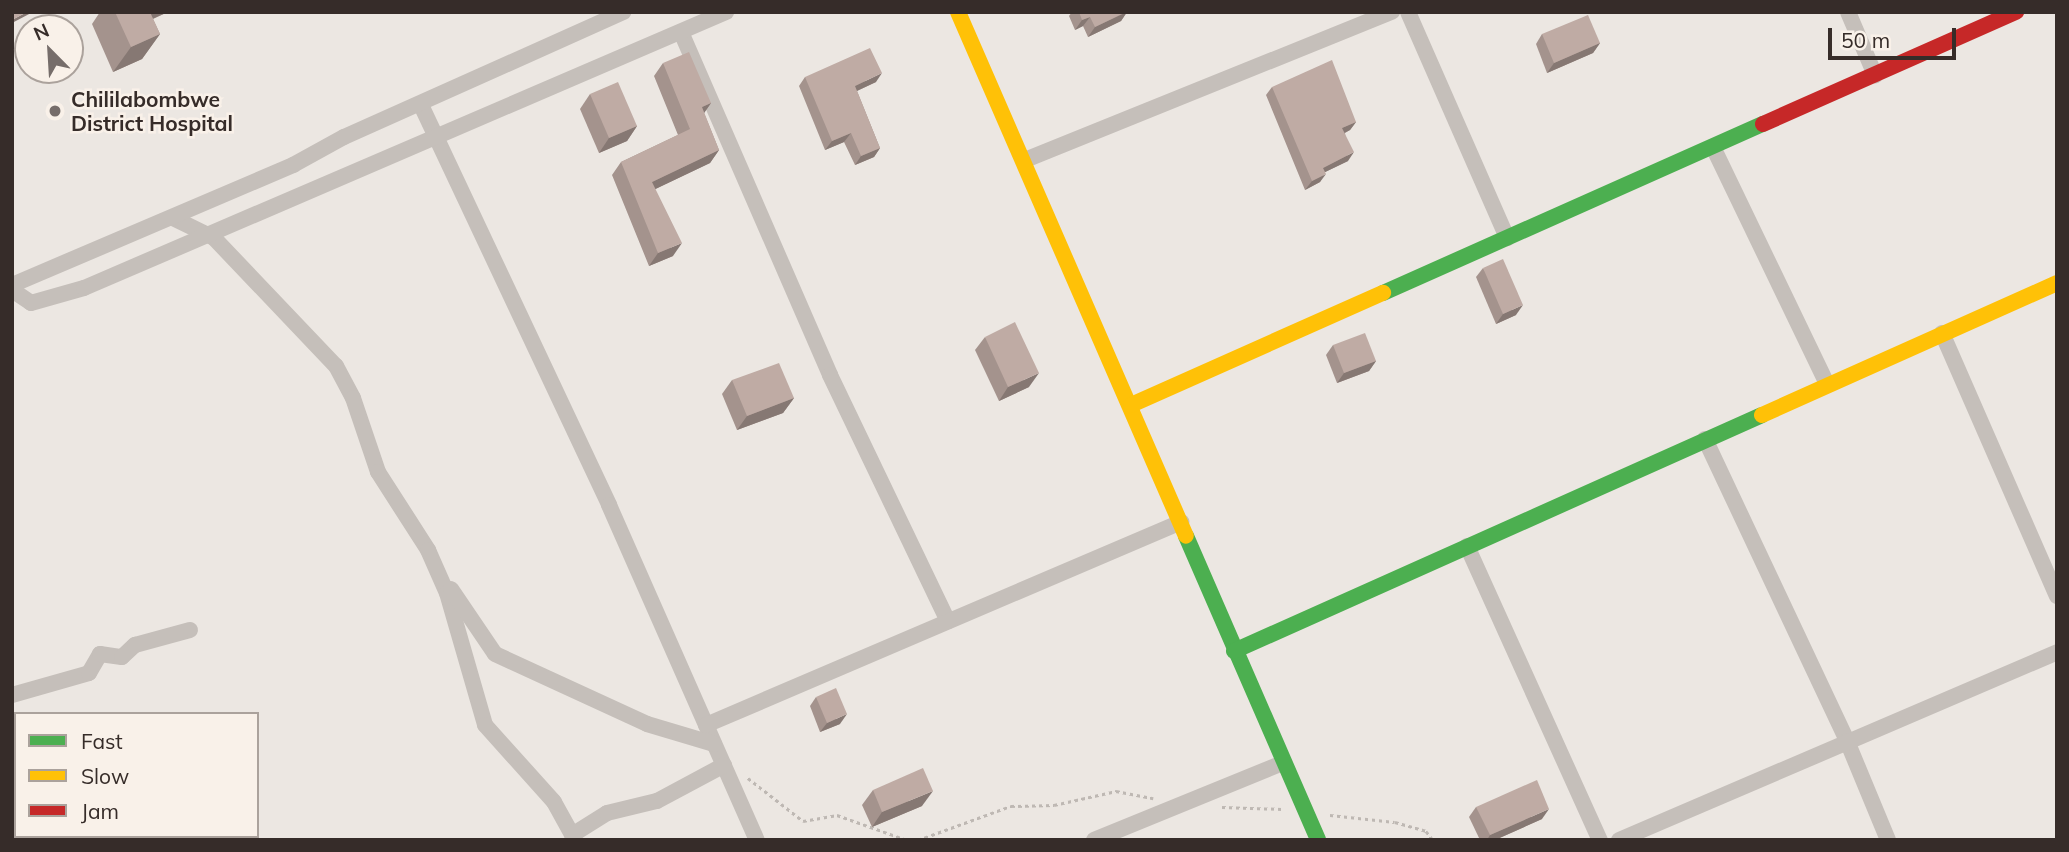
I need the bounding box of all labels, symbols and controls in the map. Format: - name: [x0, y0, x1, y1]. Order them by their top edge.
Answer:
- north arrow: [14, 14, 84, 84]
- scale bar: [1831, 14, 1959, 58]
- text: N: [30, 18, 53, 46]
- text: 50 m: [1841, 27, 1890, 53]
- place label: Chililabombwe District Hospital: [71, 86, 233, 136]
- marker: Chililabombwe District Hospital: [45, 101, 65, 121]
- legend: [14, 712, 259, 838]
- text: Fast: [81, 728, 123, 754]
- text: Slow: [81, 763, 129, 789]
- text: Jam: [81, 798, 119, 824]

